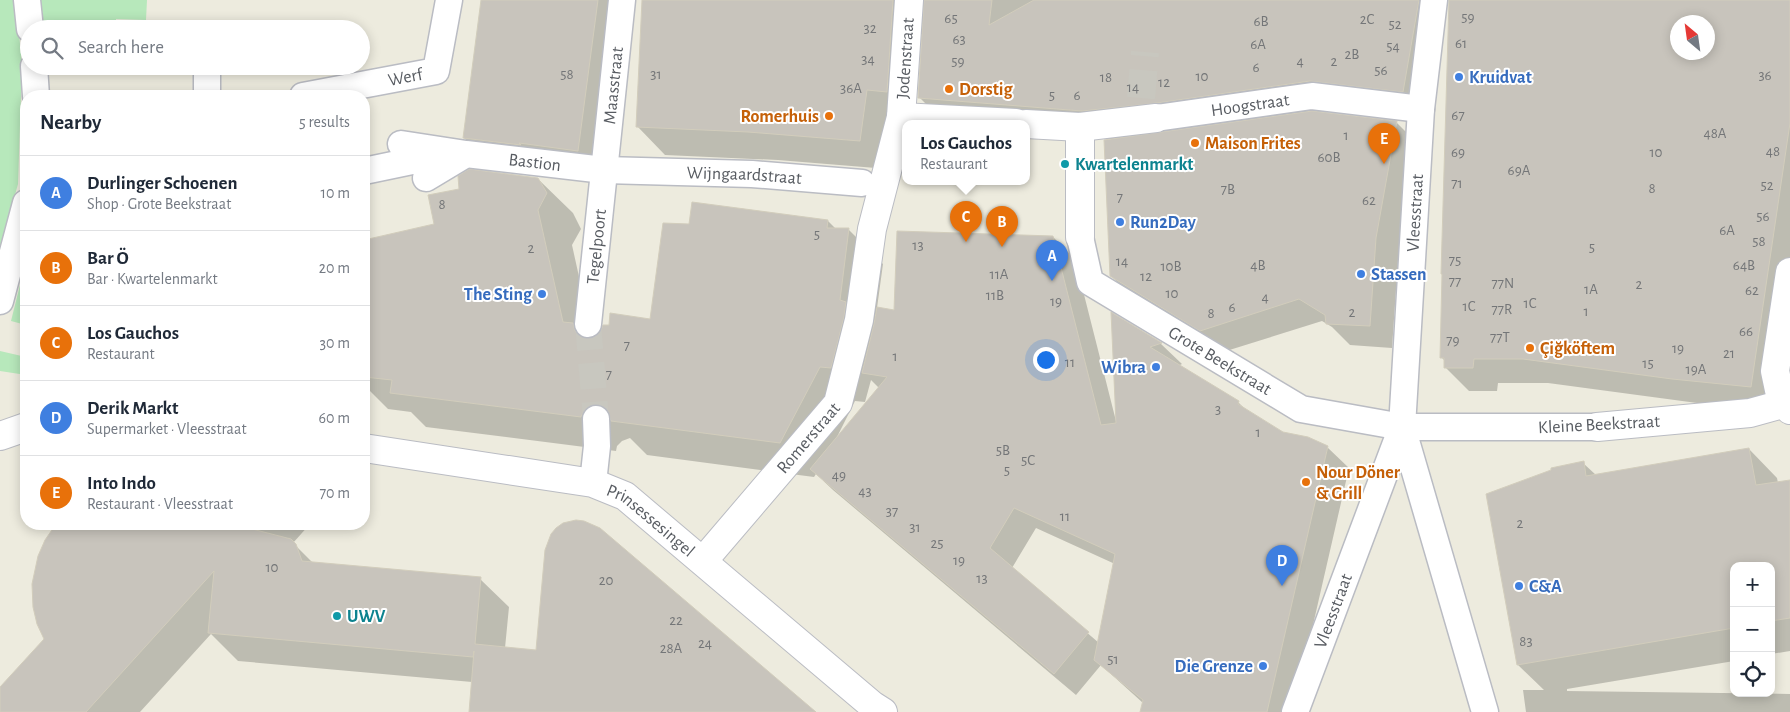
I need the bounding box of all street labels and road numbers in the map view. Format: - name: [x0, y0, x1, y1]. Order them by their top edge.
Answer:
- street label: Jodenstraat: [894, 17, 918, 100]
- street label: Maasstraat: [601, 46, 627, 125]
- street label: Werf: [387, 65, 426, 90]
- street label: Hoogstraat: [1210, 91, 1291, 120]
- street label: Bastion: [507, 151, 562, 175]
- street label: Wijngaardstraat: [686, 164, 803, 188]
- street label: Vleesstraat: [1404, 173, 1427, 252]
- street label: Tegelpoort: [584, 208, 610, 285]
- street label: Grote Beekstraat: [1165, 323, 1274, 399]
- street label: Romerstraat: [774, 399, 844, 477]
- street label: Kleine Beekstraat: [1538, 413, 1661, 437]
- street label: Prinsessesingel: [604, 482, 698, 561]
- street label: Vleesstraat: [1312, 571, 1356, 651]

